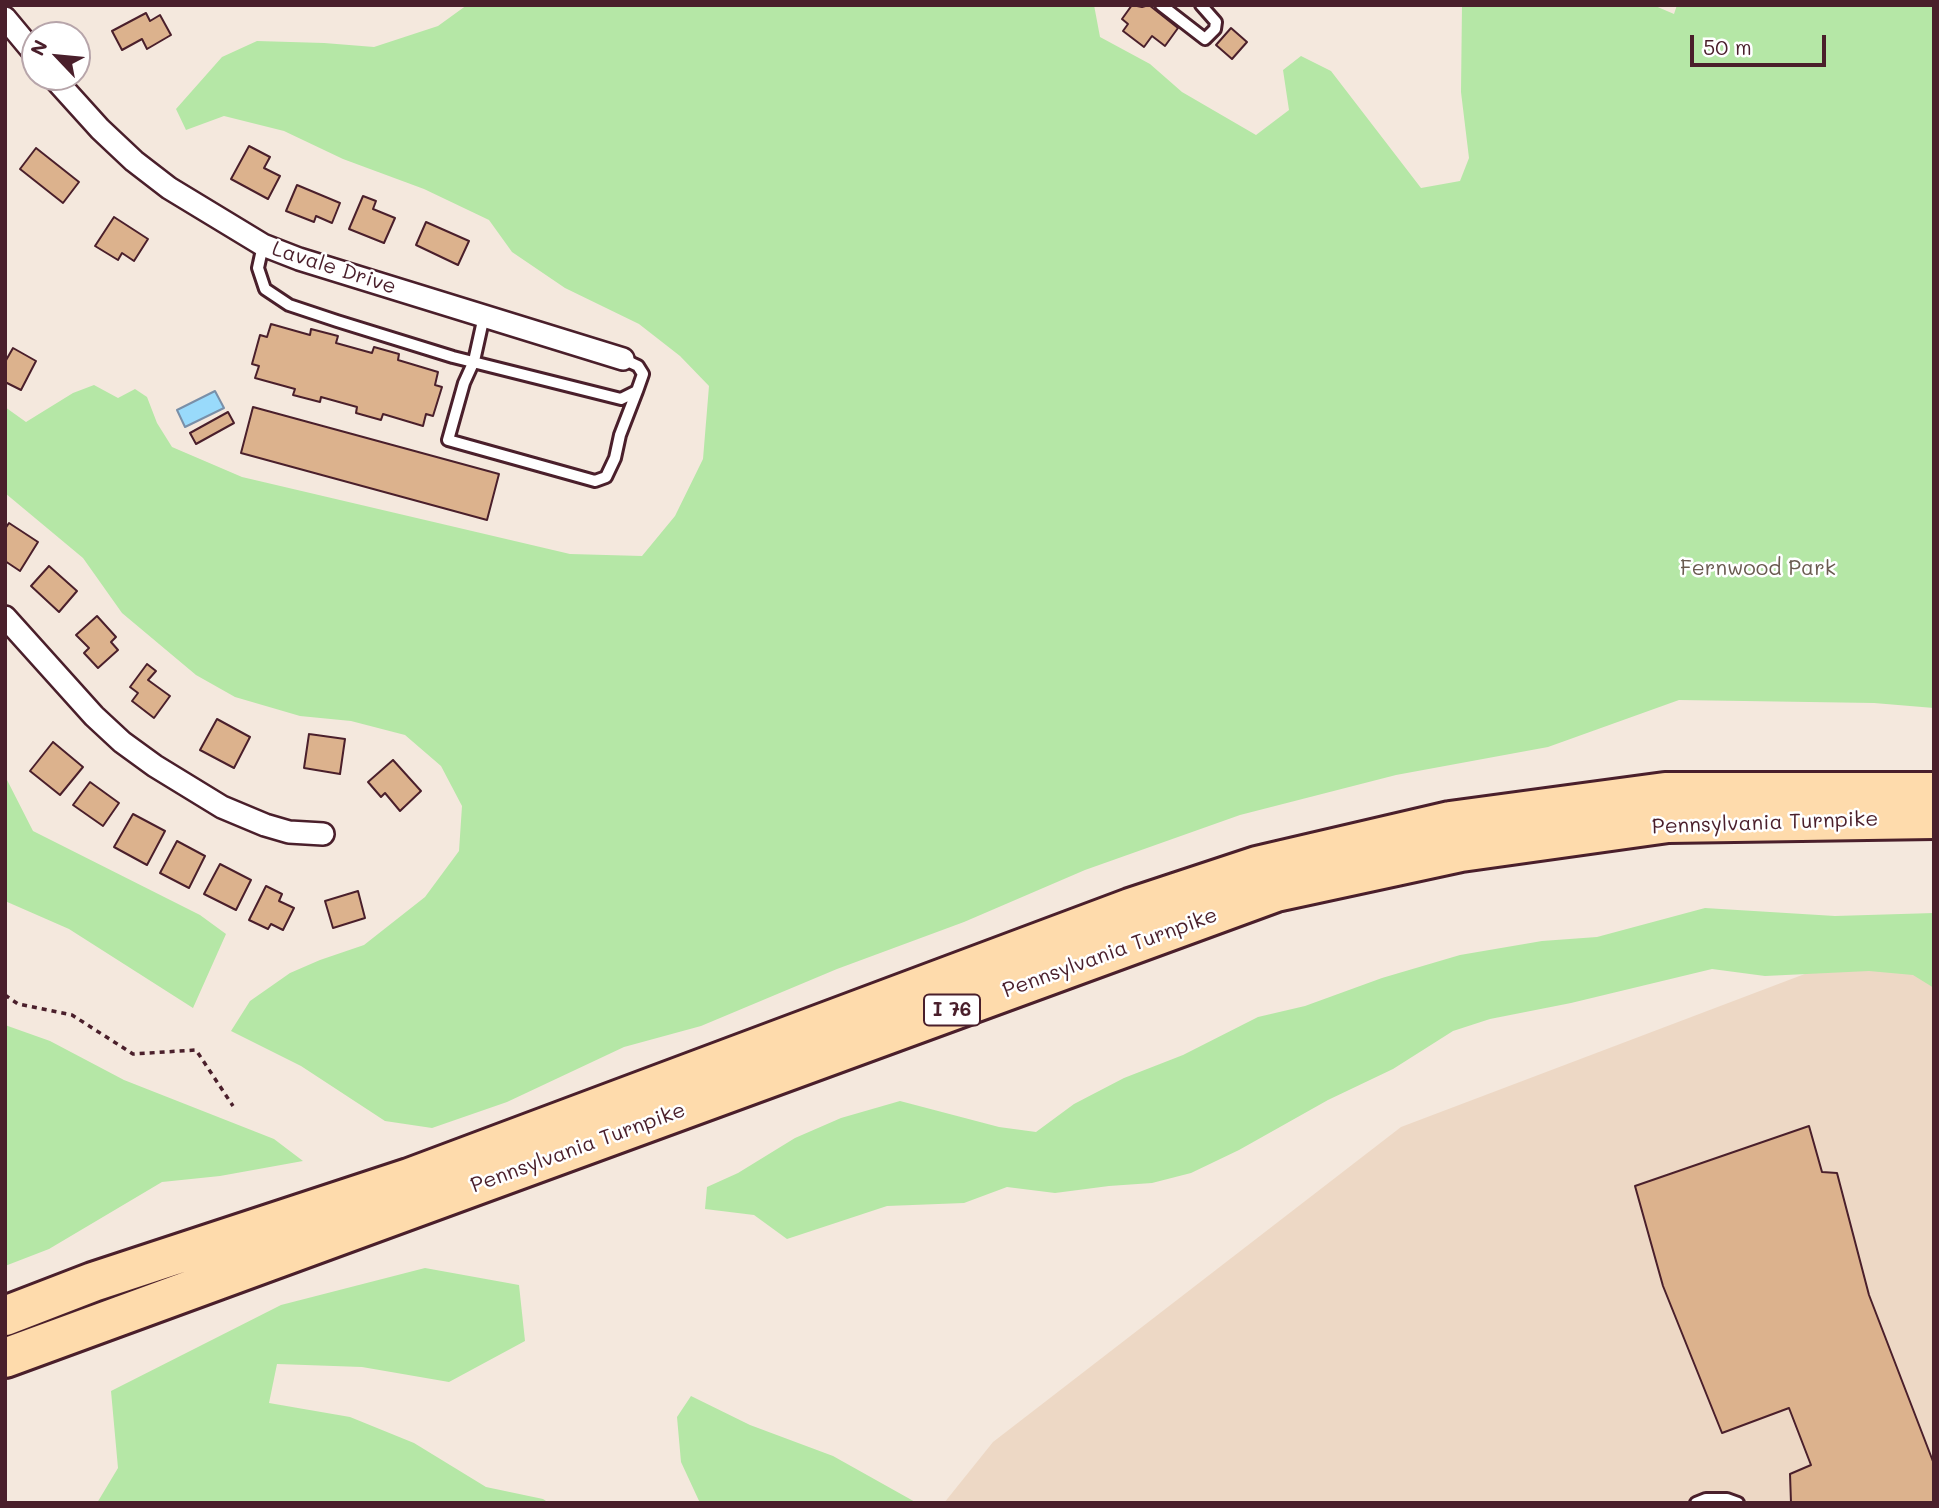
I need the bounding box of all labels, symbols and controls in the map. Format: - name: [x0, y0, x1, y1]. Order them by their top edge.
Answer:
- north arrow: [21, 21, 91, 91]
- scale bar: [1694, 21, 1830, 65]
- text: 50 m: [1703, 33, 1752, 60]
- text: N: [24, 35, 53, 59]
- street label: Lavale Drive: [269, 236, 399, 300]
- park label: Fernwood Park: [1680, 556, 1836, 582]
- street label: Pennsylvania Turnpike: [1651, 806, 1879, 840]
- street label: Pennsylvania Turnpike: [999, 902, 1221, 1004]
- road number: I 76: [924, 994, 980, 1026]
- street label: Pennsylvania Turnpike: [467, 1097, 689, 1199]

